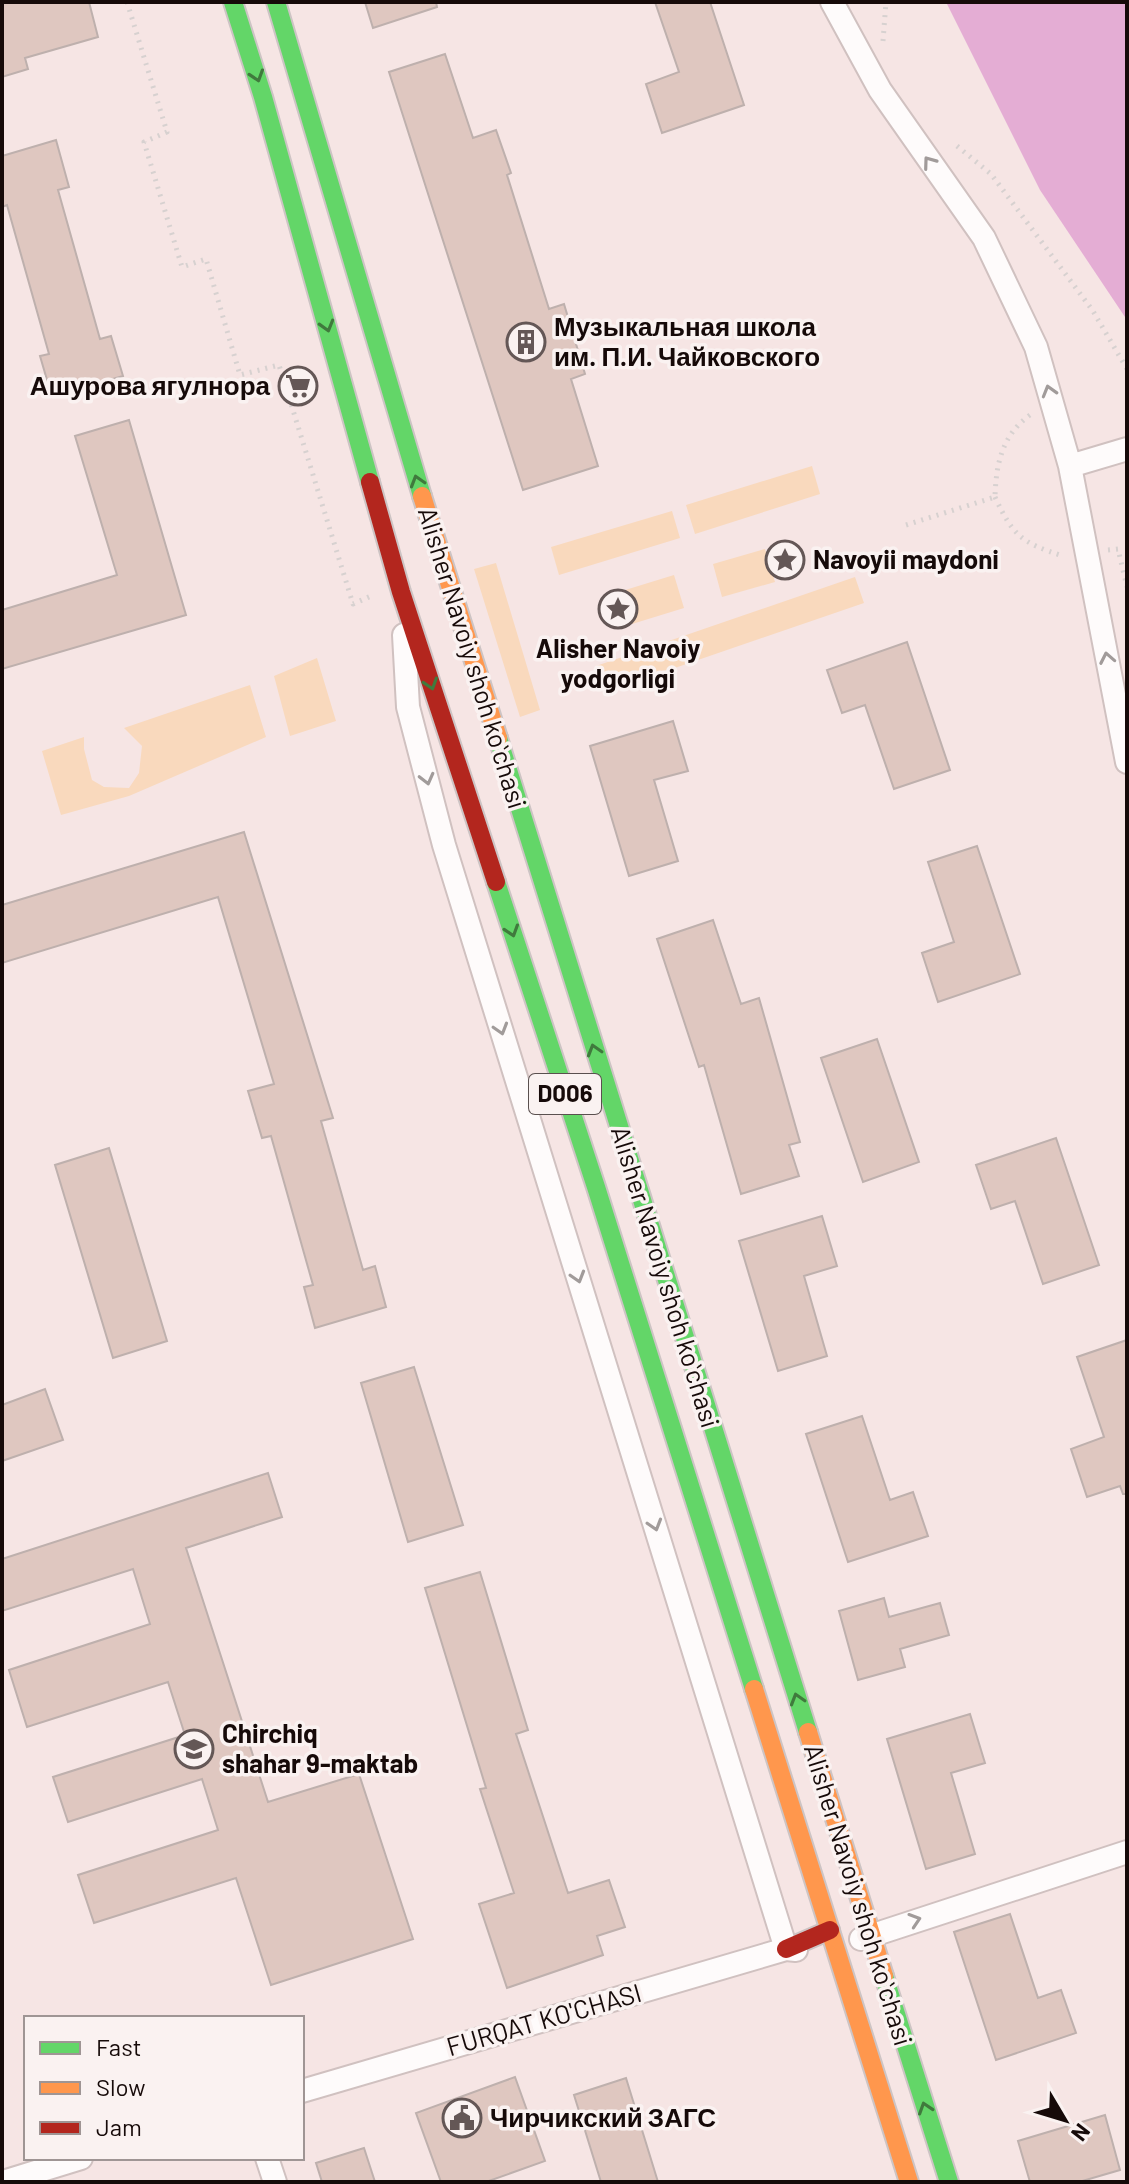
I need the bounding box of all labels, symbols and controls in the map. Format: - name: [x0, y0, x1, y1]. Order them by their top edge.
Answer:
- one-way arrow: [247, 69, 263, 83]
- one-way arrow: [924, 156, 939, 171]
- place label: Музыкальная школа им. П.И. Чайковского: [554, 310, 820, 371]
- one-way arrow: [318, 319, 335, 333]
- building icon: Музыкальная школа им. П.И. Чайковского: [505, 321, 547, 363]
- supermarket icon: Ашурова ягулнора: [277, 365, 319, 407]
- place label: Ашурова ягулнора: [30, 369, 271, 400]
- one-way arrow: [1042, 384, 1058, 398]
- one-way arrow: [410, 475, 426, 489]
- street label: Alisher Navoiy shoh koʻchasi: [413, 503, 534, 812]
- place icon: Navoyii maydoni: [764, 539, 806, 581]
- place label: Navoyii maydoni: [813, 543, 999, 574]
- place icon: Alisher Navoiy yodgorligi: [597, 588, 639, 630]
- place label: Alisher Navoiy yodgorligi: [536, 632, 700, 693]
- one-way arrow: [1100, 651, 1117, 665]
- one-way arrow: [422, 676, 438, 690]
- one-way arrow: [418, 772, 435, 786]
- one-way arrow: [502, 923, 518, 937]
- one-way arrow: [492, 1021, 508, 1035]
- one-way arrow: [587, 1044, 603, 1058]
- road number: D006: [529, 1074, 601, 1114]
- street label: Alisher Navoiy shoh koʻchasi: [606, 1122, 727, 1431]
- one-way arrow: [569, 1270, 585, 1283]
- one-way arrow: [646, 1518, 662, 1532]
- one-way arrow: [790, 1693, 806, 1707]
- place label: Chirchiq shahar 9-maktab: [222, 1717, 418, 1778]
- school or university icon: Chirchiq shahar 9-maktab: [173, 1728, 215, 1770]
- street label: Alisher Navoiy shoh koʻchasi: [799, 1740, 920, 2049]
- one-way arrow: [907, 1914, 921, 1930]
- street label: FURQAT KO'CHASI: [443, 1976, 645, 2061]
- legend: [24, 2016, 304, 2160]
- text: Fast: [96, 2032, 141, 2061]
- text: Slow: [96, 2072, 145, 2101]
- north arrow: [1025, 2080, 1105, 2160]
- public building icon: Чирчикский ЗАГС: [441, 2097, 483, 2139]
- place label: Чирчикский ЗАГС: [490, 2101, 716, 2132]
- one-way arrow: [919, 2101, 935, 2115]
- text: Jam: [96, 2112, 142, 2141]
- text: N: [1067, 2119, 1096, 2147]

